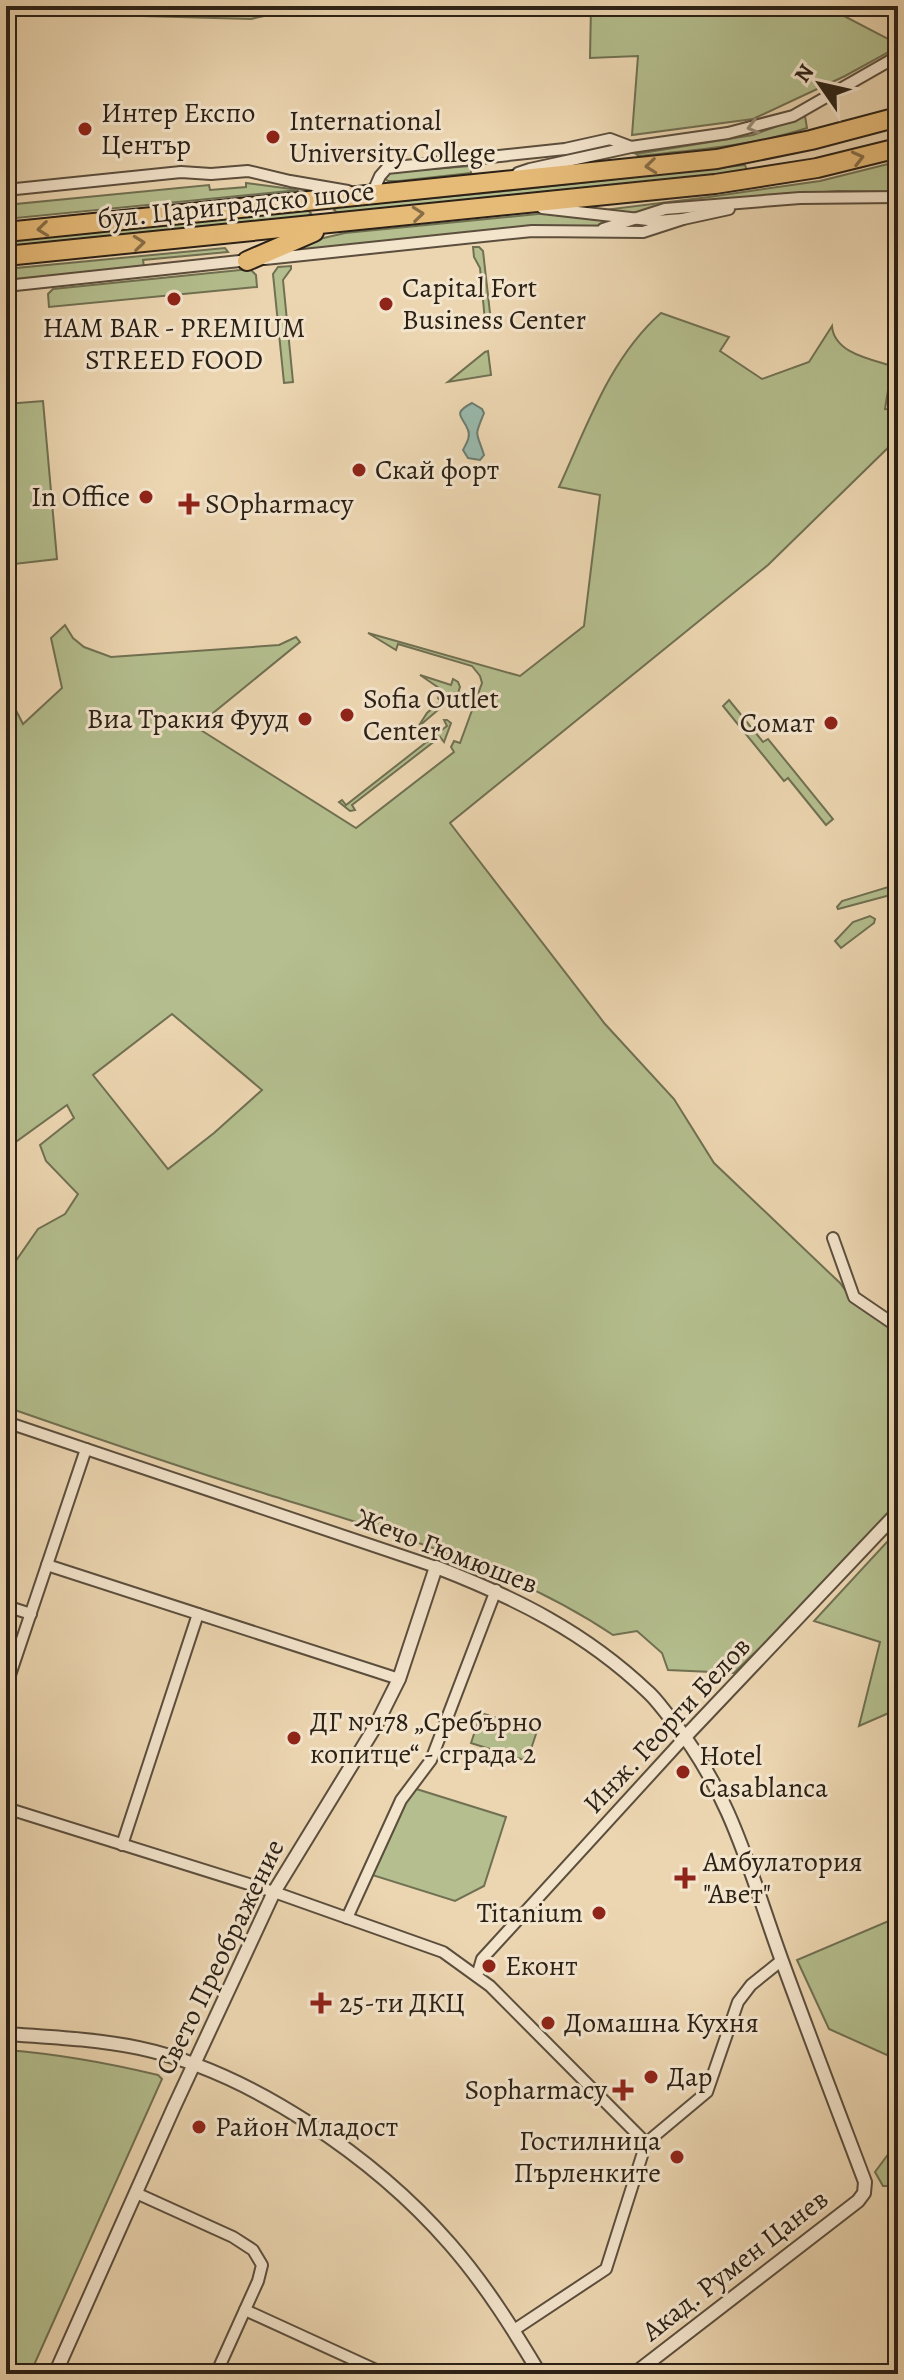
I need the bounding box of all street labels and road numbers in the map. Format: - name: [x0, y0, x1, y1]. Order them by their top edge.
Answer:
- street label: бул. Цариградско шосе: [95, 172, 377, 238]
- street label: Жечо Гюмюшев: [351, 1499, 543, 1603]
- street label: Инж. Георги Белов: [575, 1628, 759, 1822]
- street label: Свето Преображение: [146, 1833, 294, 2081]
- street label: Акад. Румен Цанев: [633, 2180, 836, 2350]

